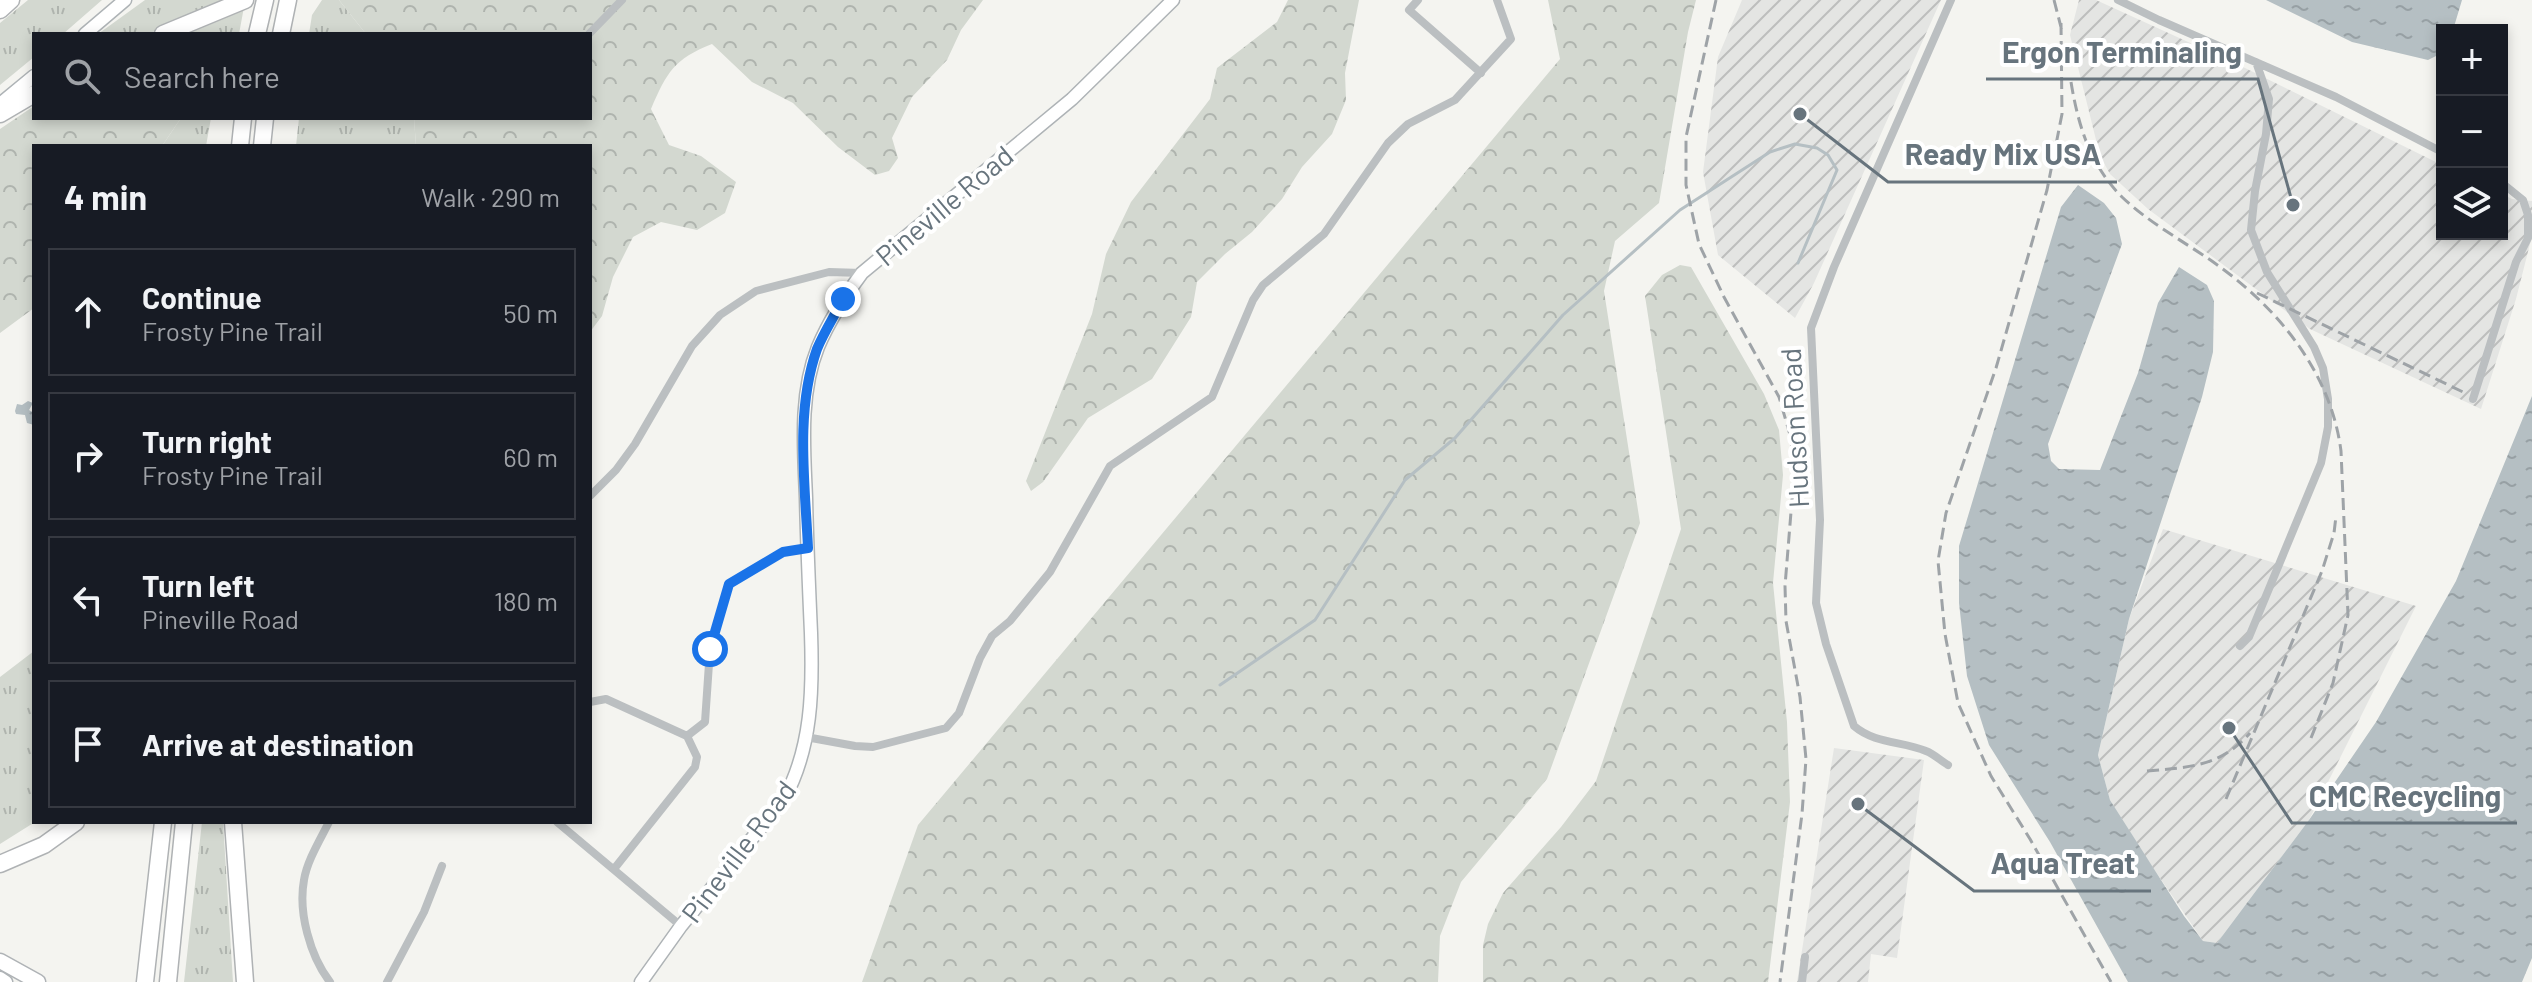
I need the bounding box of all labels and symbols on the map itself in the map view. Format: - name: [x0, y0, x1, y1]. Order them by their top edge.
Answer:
- callout: Ergon Terminaling: [1986, 25, 2258, 79]
- text: Ergon Terminaling: [2002, 33, 2242, 69]
- callout: Ready Mix USA: [1888, 128, 2117, 182]
- text: Ready Mix USA: [1905, 135, 2101, 171]
- street label: Pineville Road: [868, 138, 1020, 272]
- route end: [825, 281, 861, 317]
- street label: Hudson Road: [1773, 347, 1815, 509]
- route start: [692, 631, 728, 667]
- callout: CMC Recycling: [2292, 769, 2517, 823]
- street label: Pineville Road: [674, 773, 802, 929]
- text: CMC Recycling: [2309, 777, 2501, 813]
- callout: Aqua Treat: [1974, 837, 2151, 891]
- text: Aqua Treat: [1991, 844, 2135, 880]

